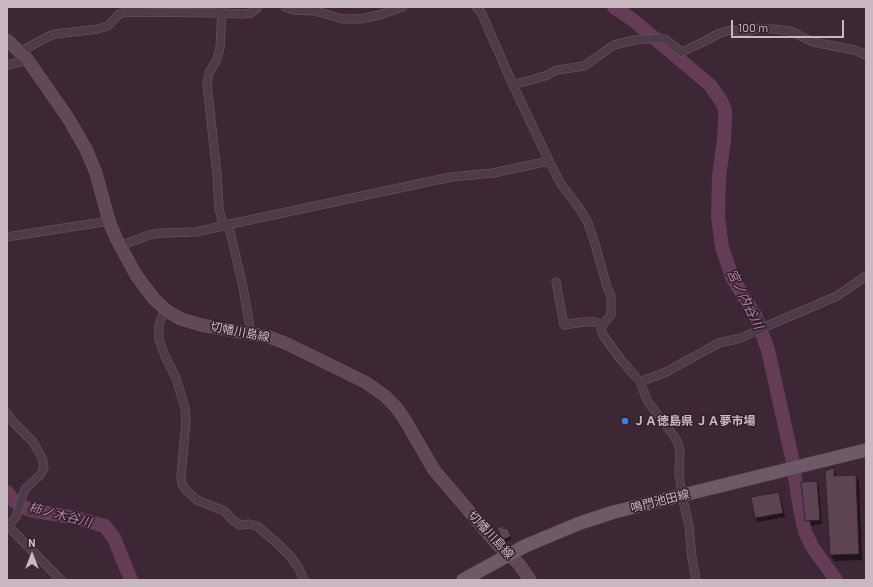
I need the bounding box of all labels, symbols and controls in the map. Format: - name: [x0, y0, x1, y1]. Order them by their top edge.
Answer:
- scale bar: [733, 12, 846, 38]
- text: 100 m: [738, 20, 768, 34]
- water label: 宮ノ内谷川: [724, 266, 766, 332]
- street label: 切幡川島線: [209, 319, 271, 345]
- place label: ＪＡ徳島県 ＪＡ夢市場: [633, 414, 755, 428]
- marker: ＪＡ徳島県 ＪＡ夢市場: [620, 416, 630, 426]
- street label: 鳴門池田線: [629, 487, 691, 515]
- water label: 柿ノ木谷川: [27, 500, 93, 530]
- street label: 切幡川島線: [465, 508, 517, 562]
- north arrow: [12, 535, 52, 575]
- text: N: [28, 536, 36, 549]

